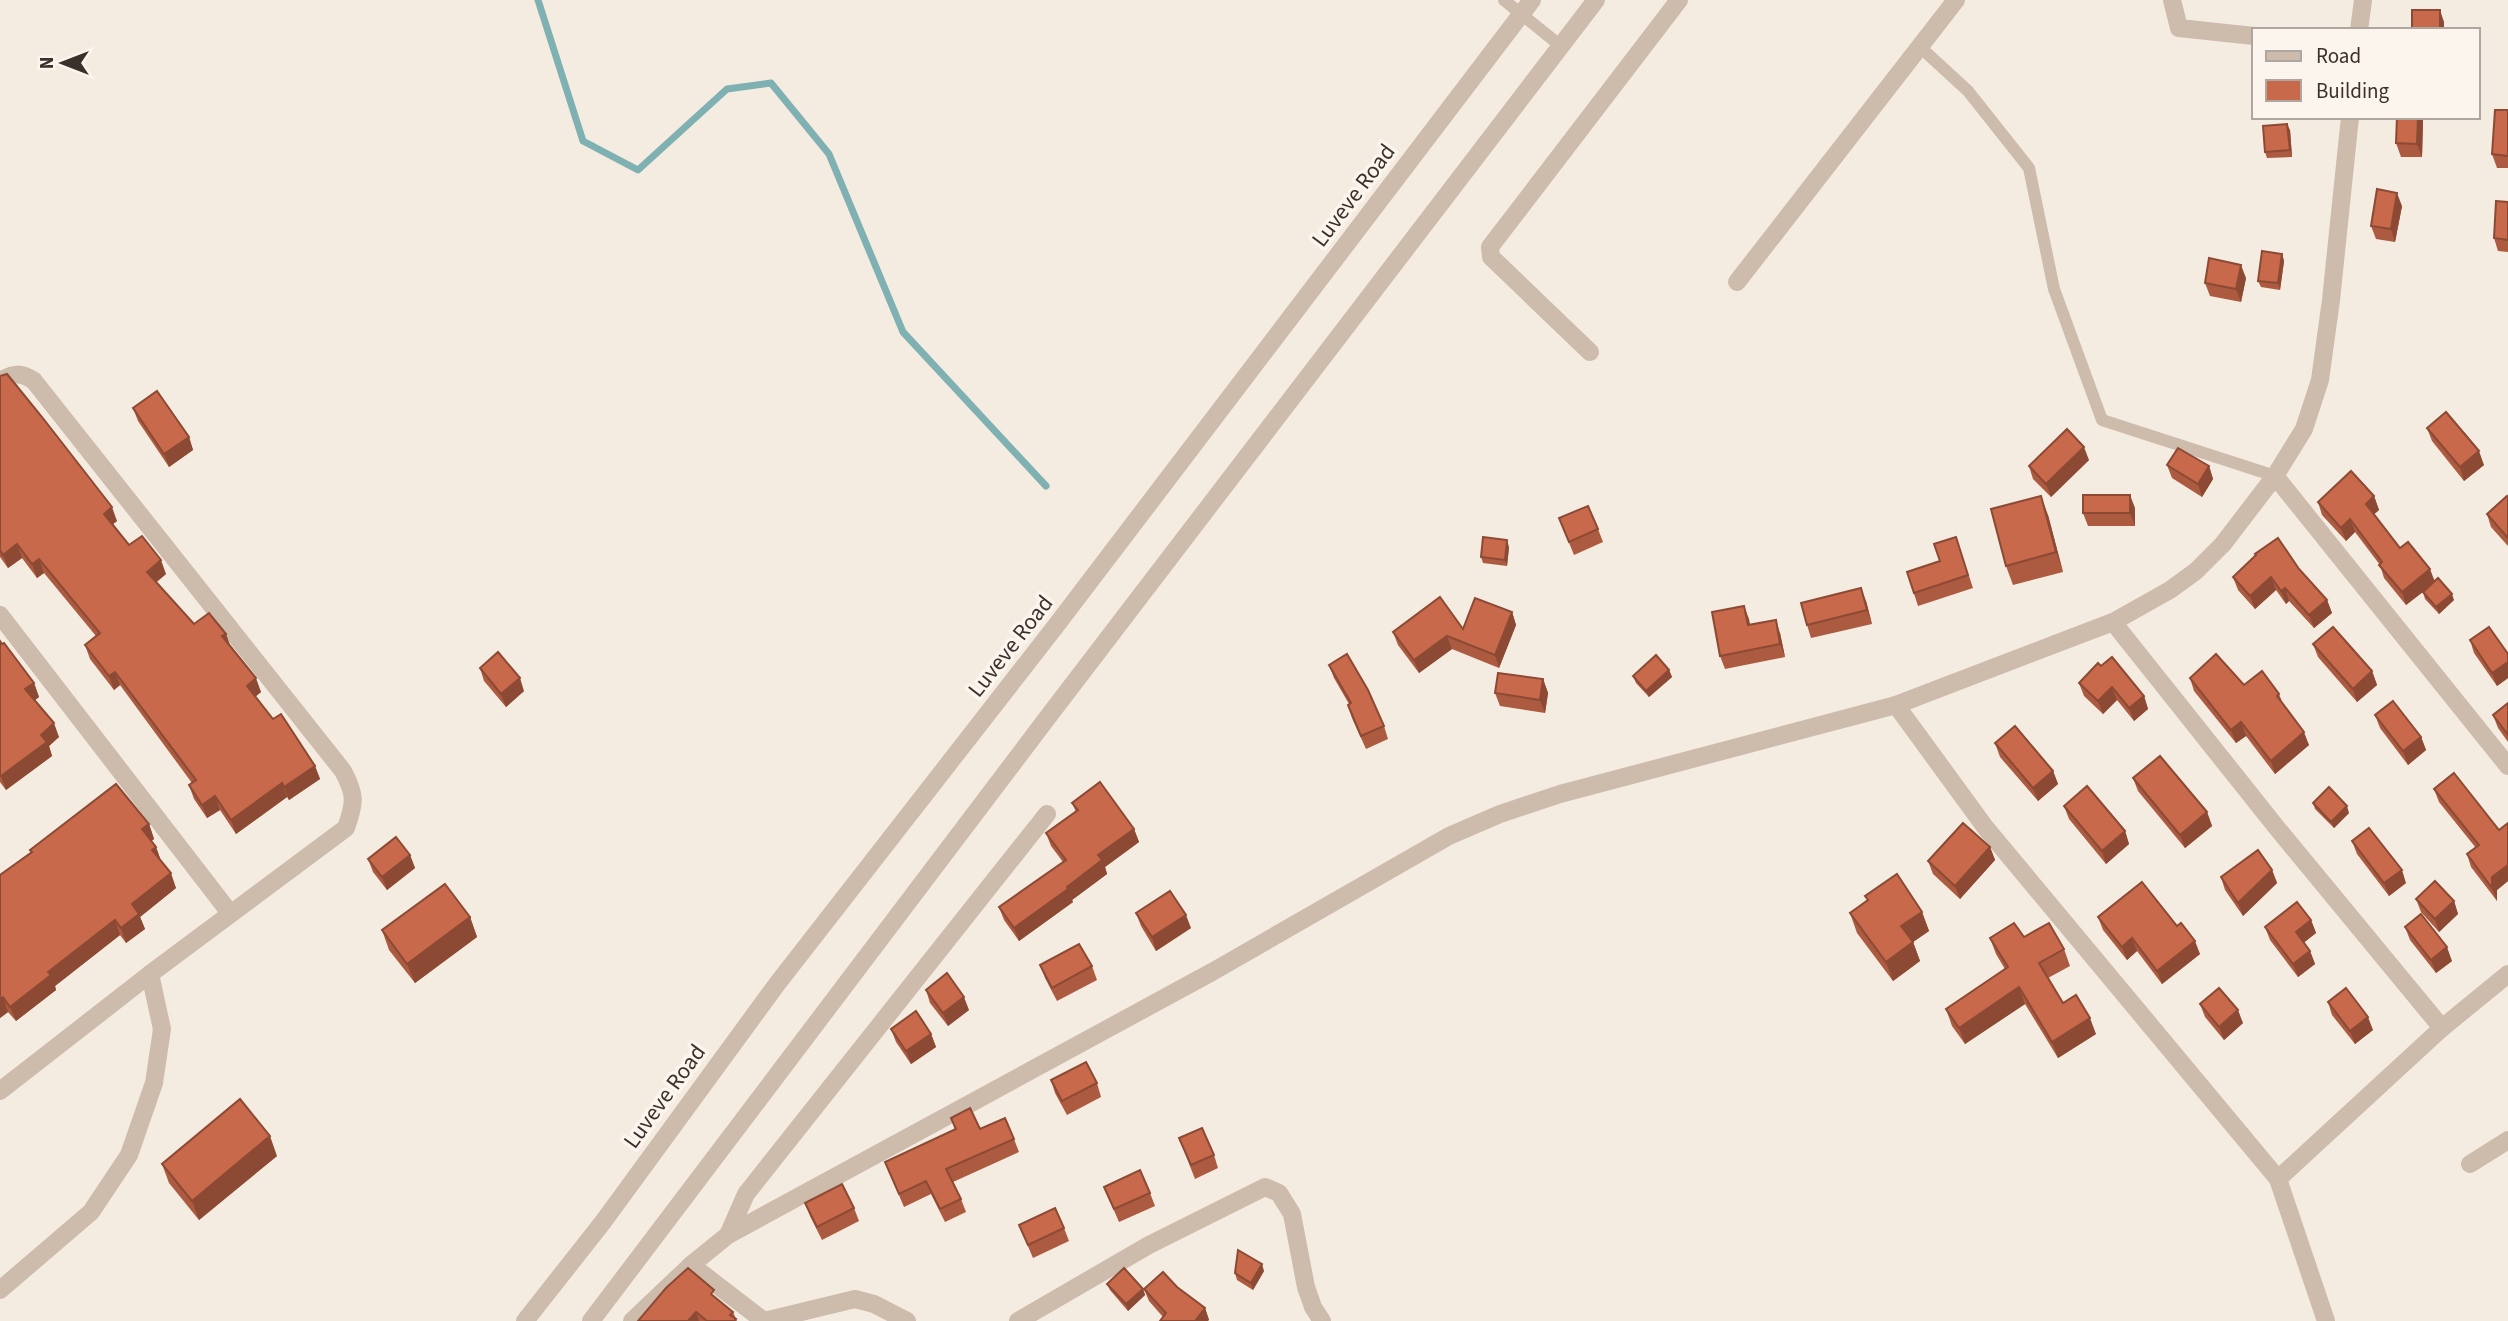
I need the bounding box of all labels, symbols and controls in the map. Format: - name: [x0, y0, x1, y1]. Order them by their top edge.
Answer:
- north arrow: [28, 28, 98, 98]
- legend: [2252, 28, 2480, 119]
- text: Road: [2316, 41, 2361, 71]
- text: N: [34, 57, 61, 69]
- text: Building: [2316, 76, 2390, 106]
- street label: Luveve Road: [1304, 137, 1403, 254]
- street label: Luveve Road: [960, 588, 1061, 704]
- street label: Luveve Road: [615, 1037, 714, 1155]

